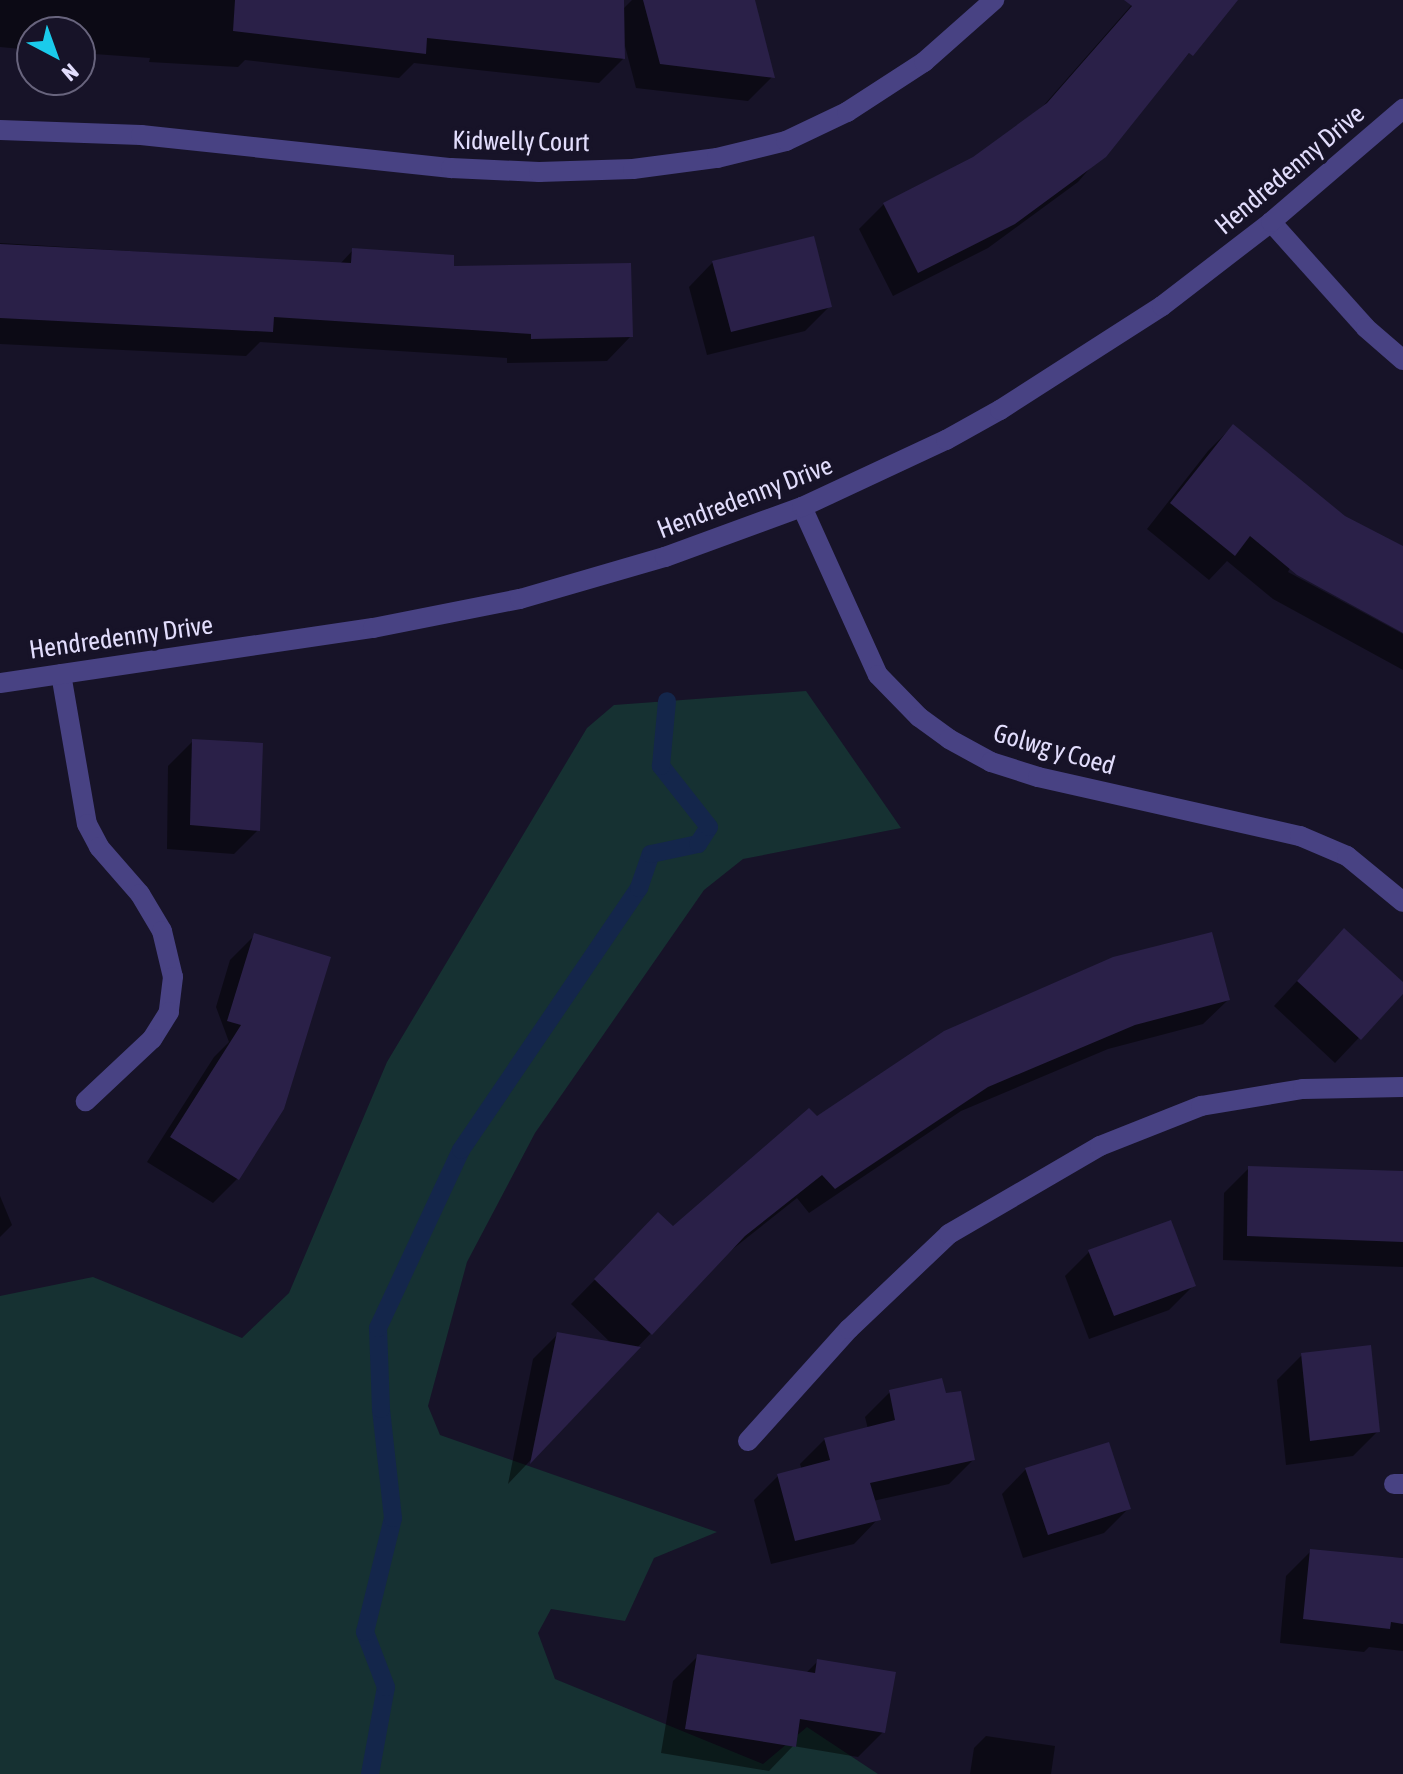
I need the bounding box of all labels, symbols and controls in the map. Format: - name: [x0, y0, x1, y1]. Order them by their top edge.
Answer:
- north arrow: [16, 16, 96, 96]
- text: N: [57, 59, 84, 87]
- street label: Hendredenny Drive: [1209, 99, 1371, 241]
- street label: Kidwelly Court: [452, 125, 590, 159]
- street label: Hendredenny Drive: [653, 450, 837, 546]
- street label: Hendredenny Drive: [27, 610, 215, 666]
- street label: Golwg y Coed: [990, 718, 1118, 782]

